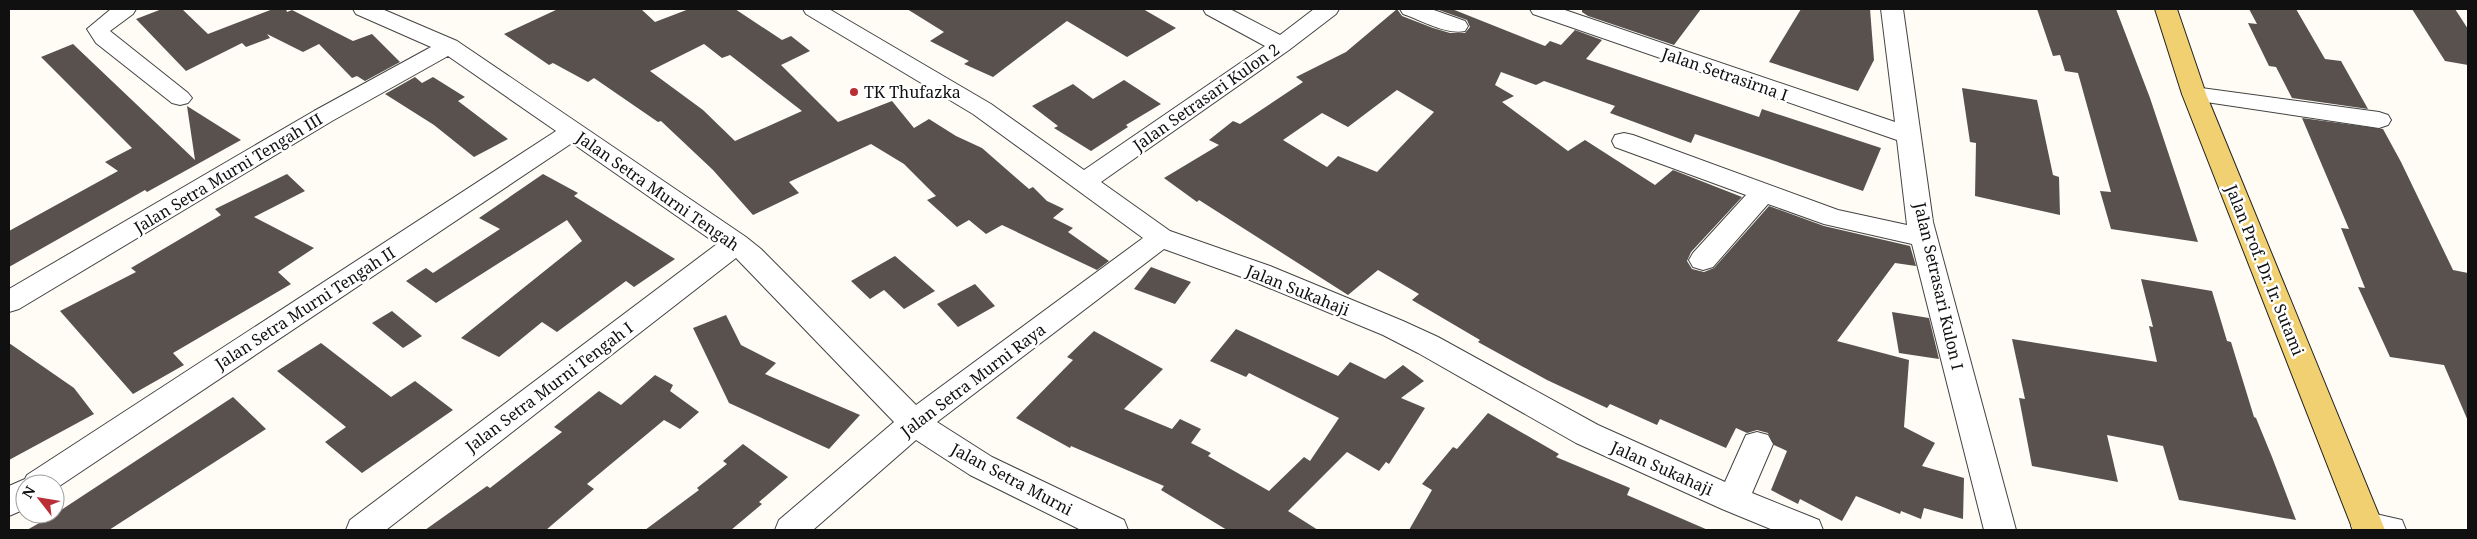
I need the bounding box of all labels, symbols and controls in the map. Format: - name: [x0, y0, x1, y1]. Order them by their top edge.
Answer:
- street label: Jalan Setrasari Kulon 2: [1128, 38, 1284, 156]
- street label: Jalan Setrasirna I: [1658, 42, 1791, 106]
- place label: TK Thufazka: [864, 81, 961, 103]
- marker: TK Thufazka: [848, 86, 860, 98]
- street label: Jalan Setra Murni Tengah III: [129, 108, 326, 239]
- street label: Jalan Setra Murni Tengah: [571, 126, 744, 256]
- street label: Jalan Prof. Dr. Ir. Sutami: [2220, 181, 2309, 359]
- street label: Jalan Setrasari Kulon I: [1909, 199, 1969, 372]
- street label: Jalan Setra Murni Tengah II: [210, 241, 399, 375]
- street label: Jalan Sukahaji: [1242, 259, 1353, 321]
- street label: Jalan Setra Murni Tengah I: [460, 317, 637, 458]
- street label: Jalan Setra Murni Raya: [895, 318, 1050, 442]
- street label: Jalan Sukahaji: [1607, 435, 1716, 500]
- street label: Jalan Setra Murni: [947, 437, 1077, 520]
- north arrow: [15, 474, 65, 524]
- text: N: [17, 482, 39, 502]

